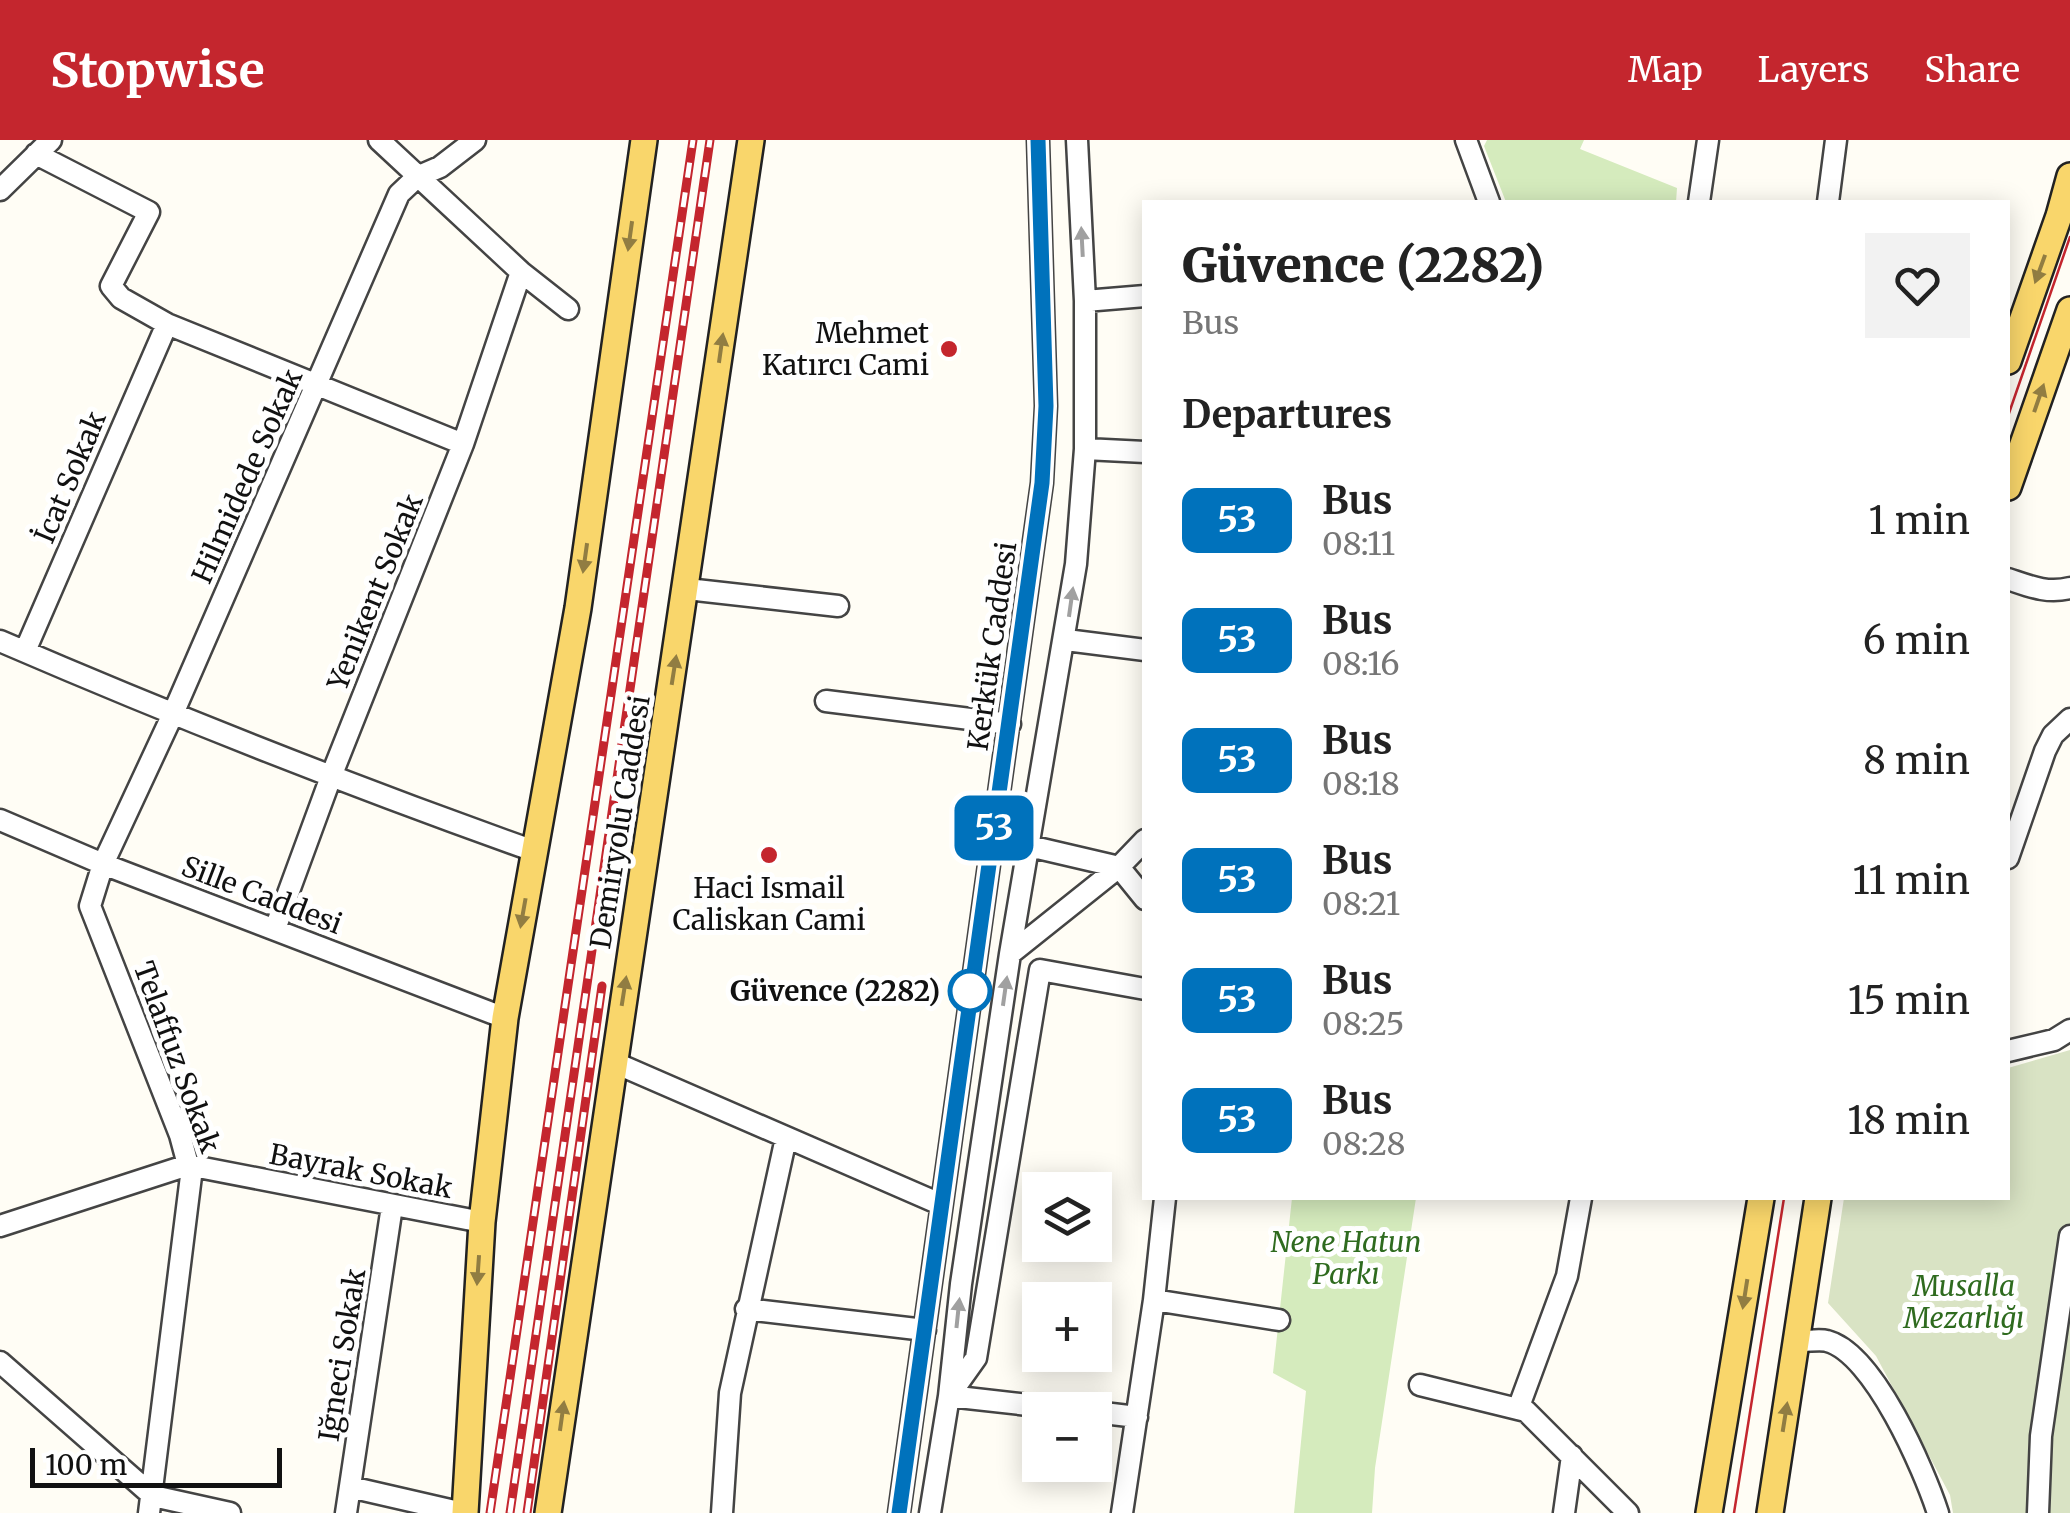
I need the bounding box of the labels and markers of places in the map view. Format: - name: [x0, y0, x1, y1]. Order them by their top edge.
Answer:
- place label: Mehmet Katırcı Cami: [762, 315, 929, 383]
- marker: Mehmet Katırcı Cami: [938, 338, 960, 360]
- marker: Haci Ismail Caliskan Cami: [758, 844, 780, 866]
- place label: Haci Ismail Caliskan Cami: [672, 870, 866, 938]
- marker: Güvence (2282): [949, 970, 991, 1012]
- place label: Güvence (2282): [730, 973, 940, 1009]

